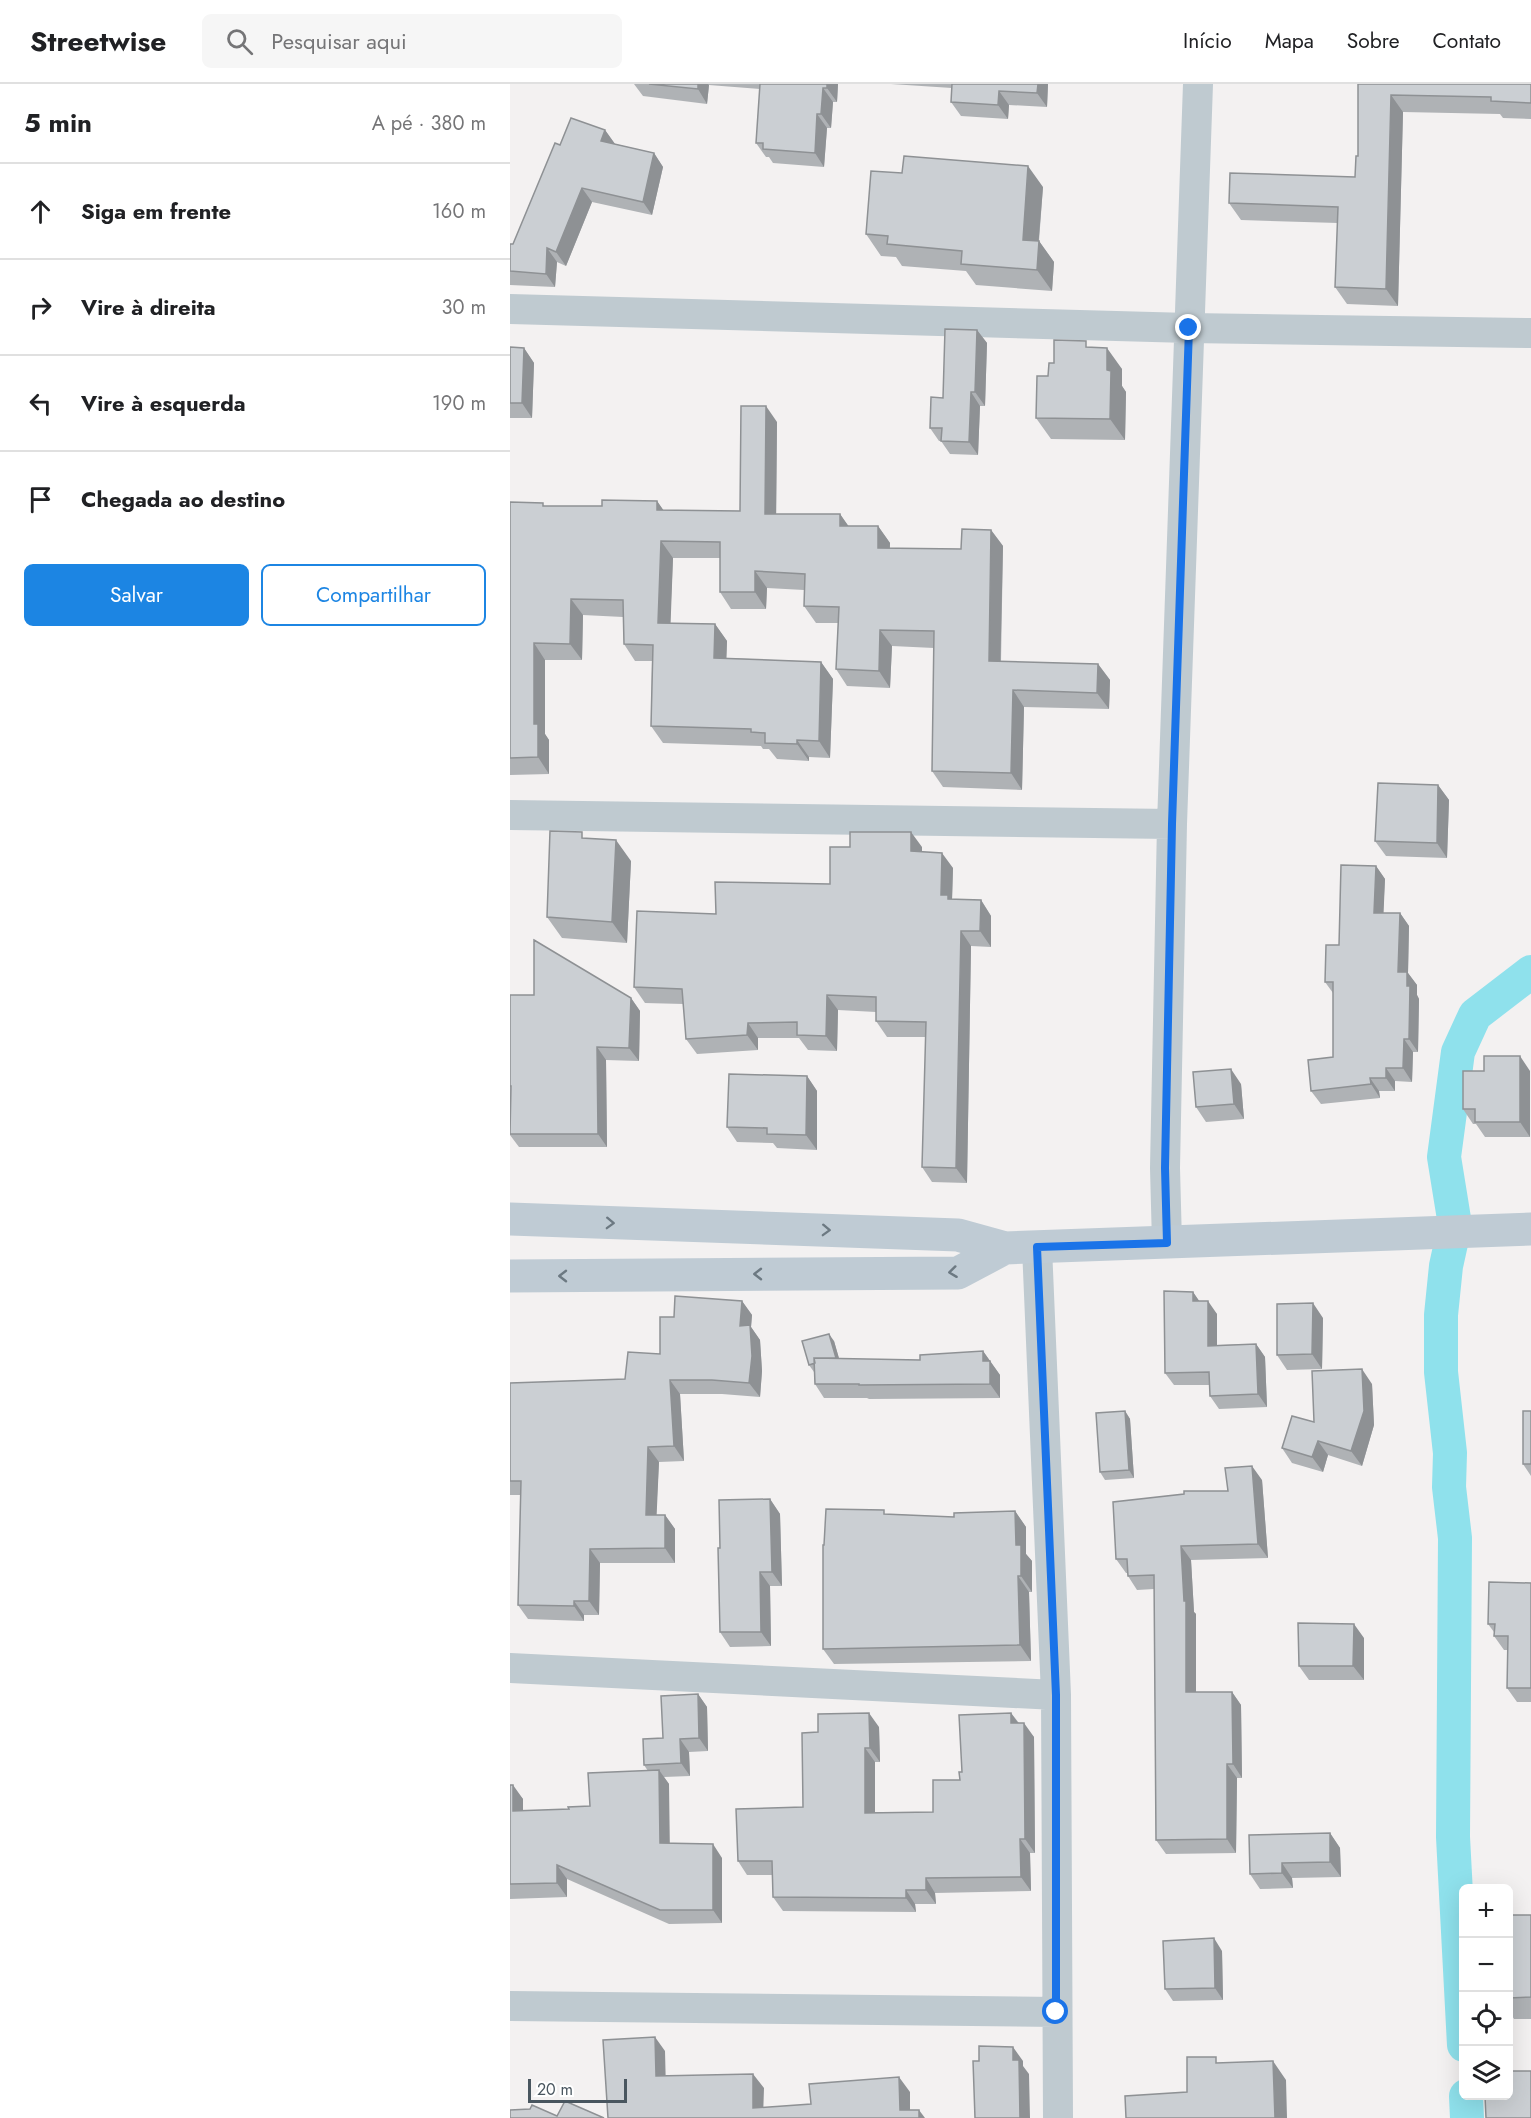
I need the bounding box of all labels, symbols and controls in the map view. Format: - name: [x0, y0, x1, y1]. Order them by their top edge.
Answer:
- search box: [202, 14, 622, 68]
- text: Streetwise: [30, 21, 166, 62]
- icon: search: [223, 25, 256, 58]
- text: Pesquisar aqui: [271, 25, 407, 57]
- text: Início: [1183, 26, 1232, 56]
- text: Mapa: [1265, 26, 1314, 56]
- text: Sobre: [1347, 26, 1399, 56]
- text: Contato: [1432, 26, 1501, 56]
- text: 5 min: [24, 104, 92, 142]
- text: A pé · 380 m: [372, 109, 486, 138]
- icon: ahead: [24, 195, 57, 228]
- text: Siga em frente: [81, 195, 231, 227]
- text: 160 m: [432, 197, 486, 226]
- icon: right: [24, 291, 57, 324]
- text: Vire à direita: [81, 291, 216, 323]
- text: 30 m: [441, 293, 486, 322]
- route end: [1175, 314, 1201, 340]
- icon: left: [24, 387, 57, 420]
- text: Vire à esquerda: [81, 387, 246, 419]
- text: 190 m: [432, 389, 486, 418]
- icon: arrive: [24, 483, 57, 516]
- text: Chegada ao destino: [81, 483, 285, 515]
- button: Salvar: [24, 564, 249, 626]
- button: Compartilhar: [261, 564, 486, 626]
- one-way arrow: [606, 1216, 615, 1229]
- one-way arrow: [822, 1224, 831, 1237]
- one-way arrow: [948, 1265, 957, 1278]
- one-way arrow: [753, 1268, 762, 1280]
- one-way arrow: [558, 1270, 567, 1282]
- map controls: [1459, 1884, 1513, 2100]
- button: +: [1459, 1884, 1513, 1938]
- button: −: [1459, 1938, 1513, 1992]
- button: locate: [1459, 1992, 1513, 2046]
- route start: [1042, 1998, 1068, 2024]
- button: layers: [1459, 2046, 1513, 2100]
- scale bar: [528, 2076, 627, 2104]
- text: 20 m: [537, 2078, 573, 2101]

